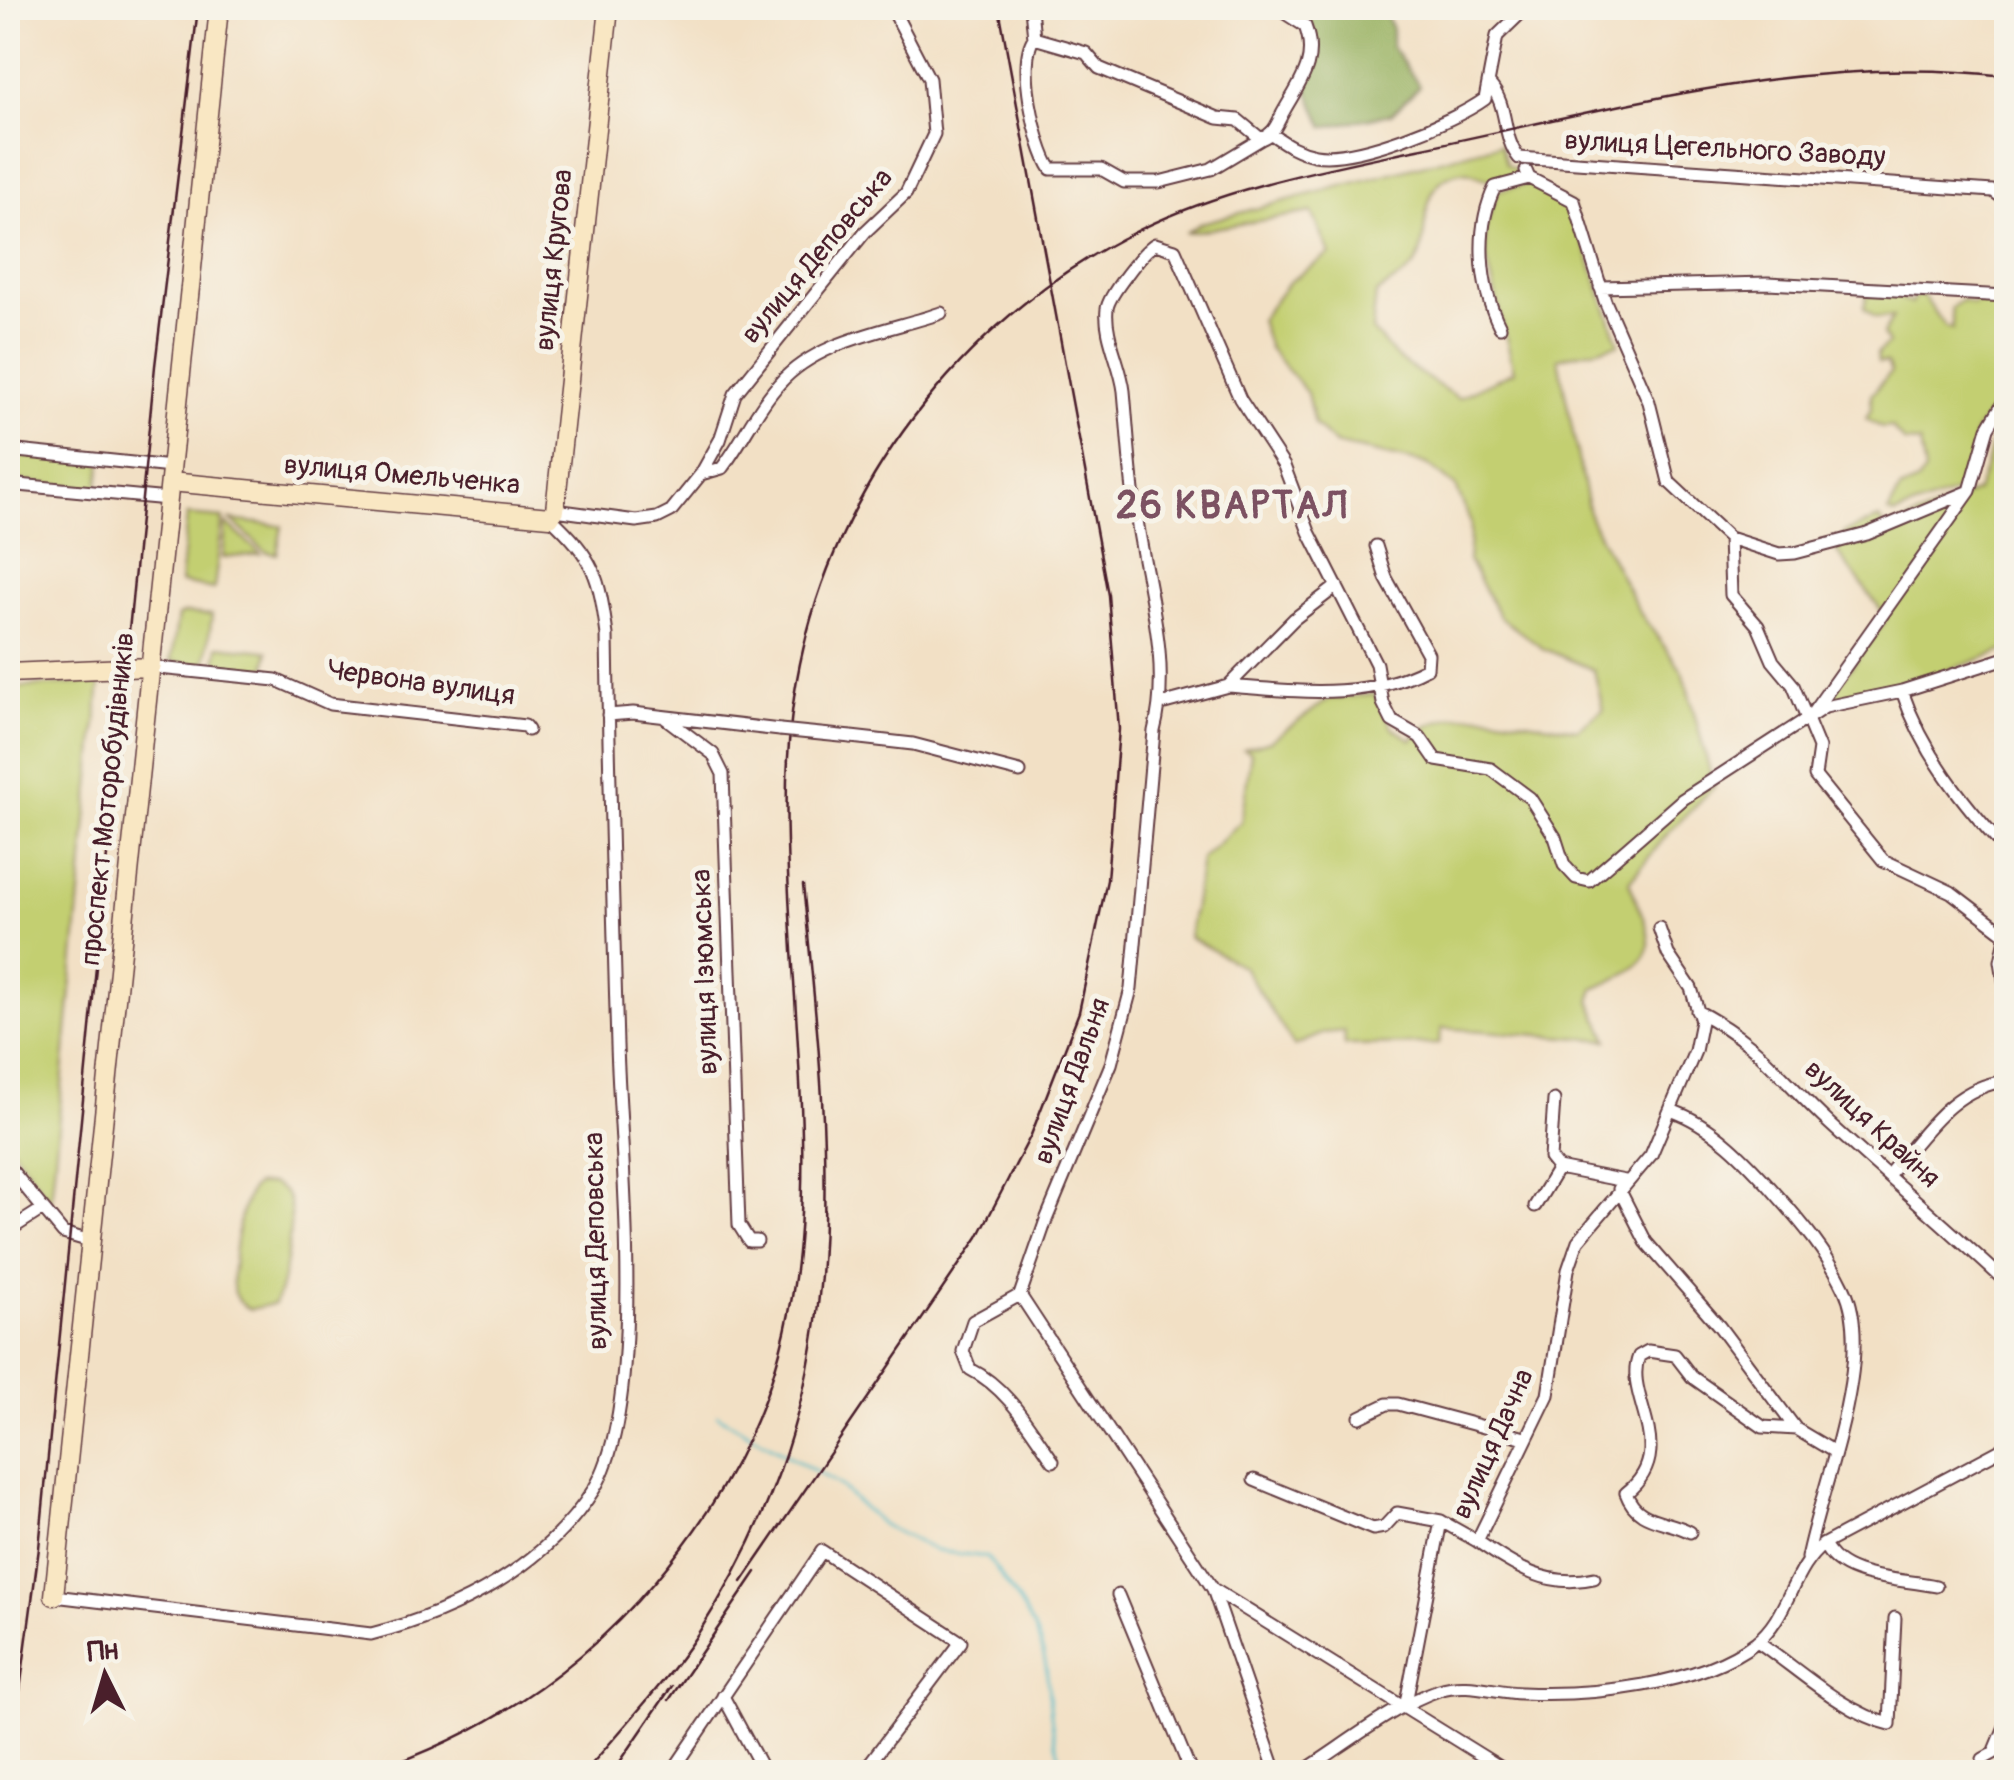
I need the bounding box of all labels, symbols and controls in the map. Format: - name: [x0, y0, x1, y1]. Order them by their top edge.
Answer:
- street label: вулиця Цегельного Заводу: [1564, 123, 1886, 175]
- street label: вулиця Деповська: [734, 161, 900, 351]
- street label: вулиця Кругова: [527, 167, 581, 353]
- street label: вулиця Омельченка: [283, 447, 521, 503]
- district label: 26 КВАРТАЛ: [1116, 482, 1348, 530]
- street label: проспект Моторобудівників: [73, 631, 143, 967]
- street label: Червона вулиця: [325, 652, 517, 714]
- street label: вулиця Ізюмська: [684, 868, 726, 1076]
- street label: вулиця Дальня: [1026, 993, 1118, 1169]
- street label: вулиця Крайня: [1797, 1052, 1947, 1196]
- street label: вулиця Деповська: [577, 1132, 615, 1350]
- street label: вулиця Дачна: [1444, 1363, 1542, 1525]
- north arrow: [55, 1625, 155, 1725]
- text: Пн: [86, 1633, 120, 1670]

